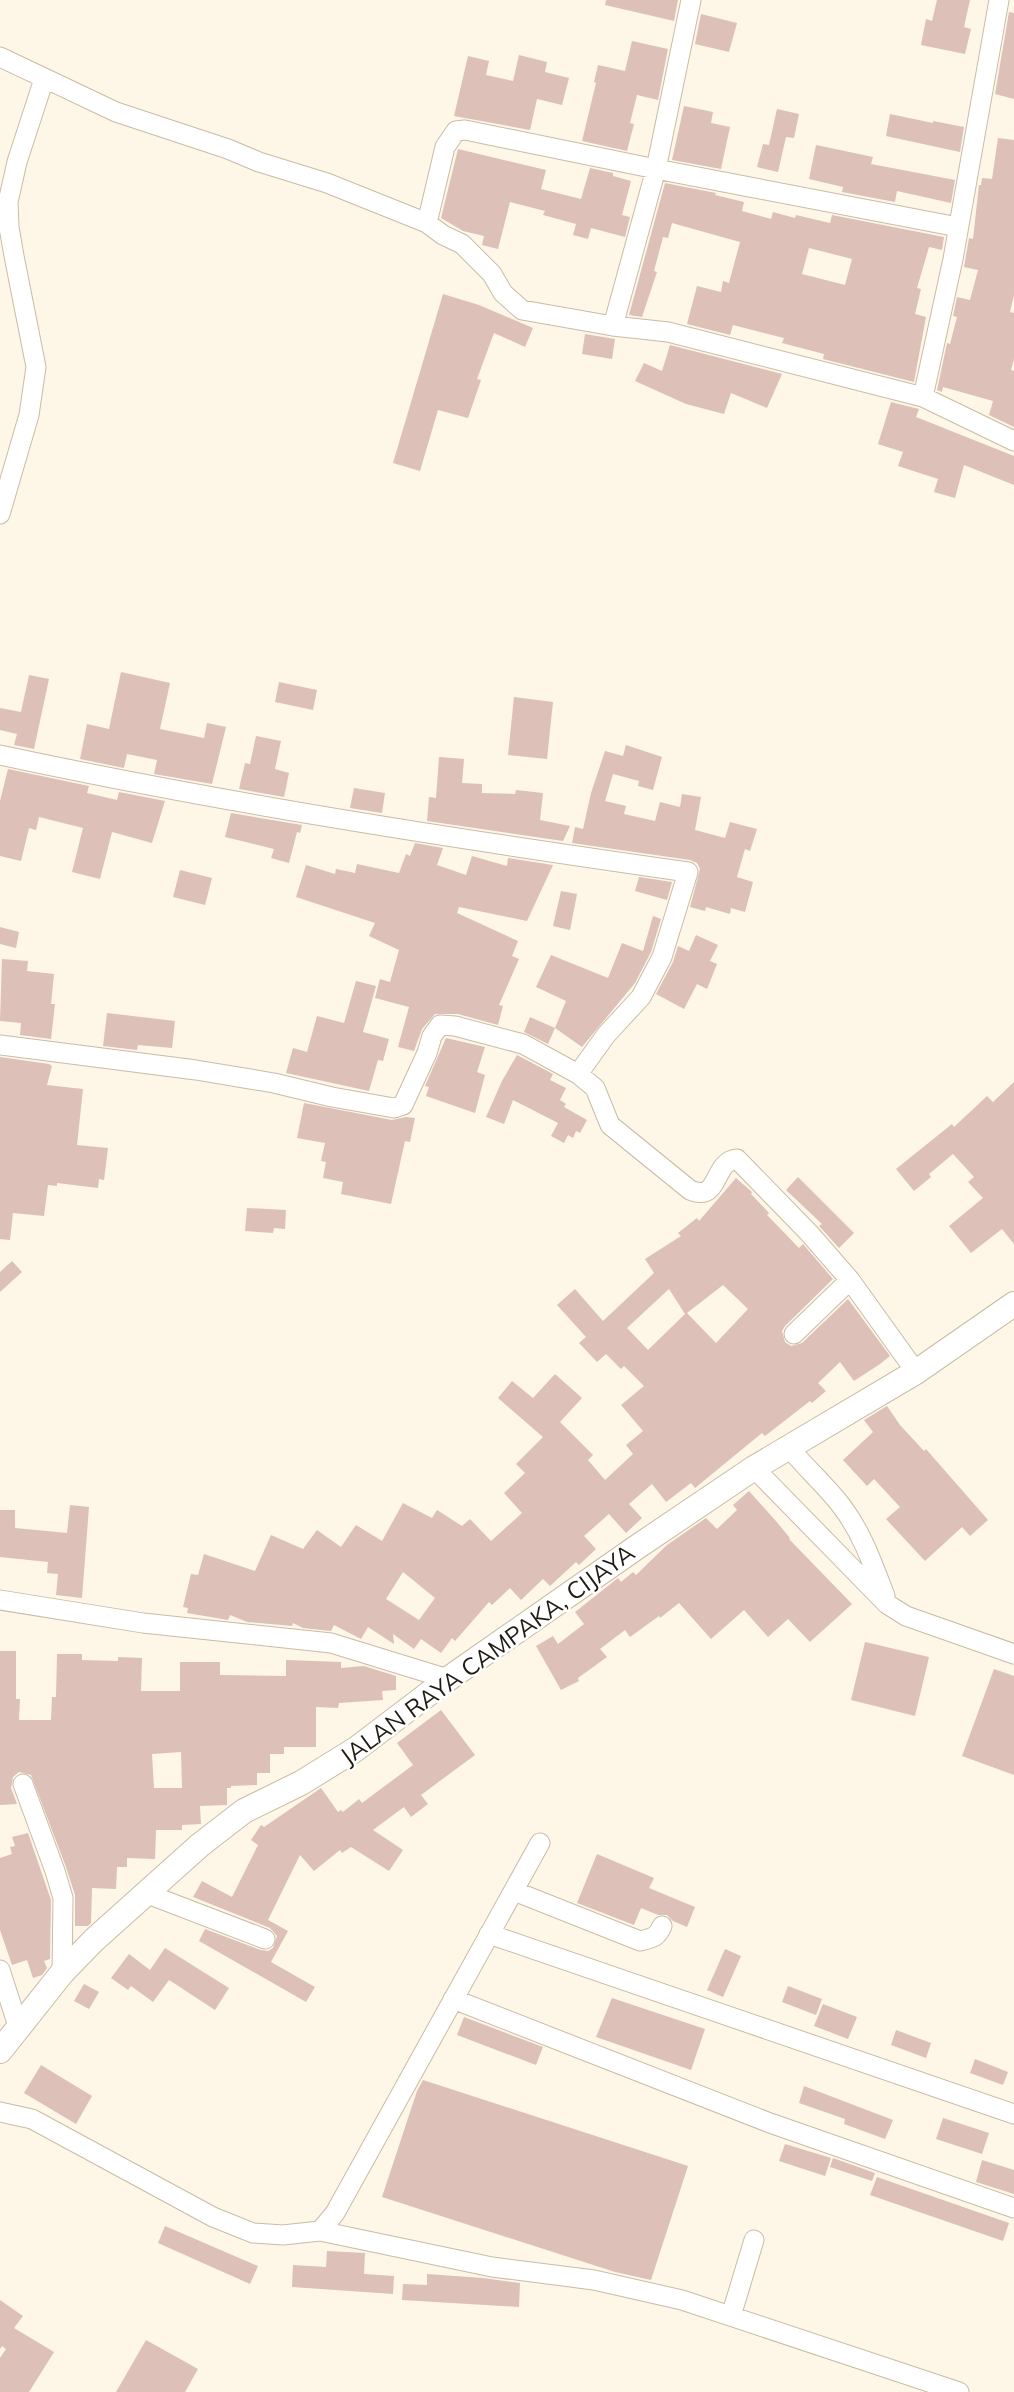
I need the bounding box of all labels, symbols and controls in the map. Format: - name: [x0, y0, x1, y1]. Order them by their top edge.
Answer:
- street label: JALAN RAYA CAMPAKA, CIJAYA: [334, 1537, 640, 1771]

